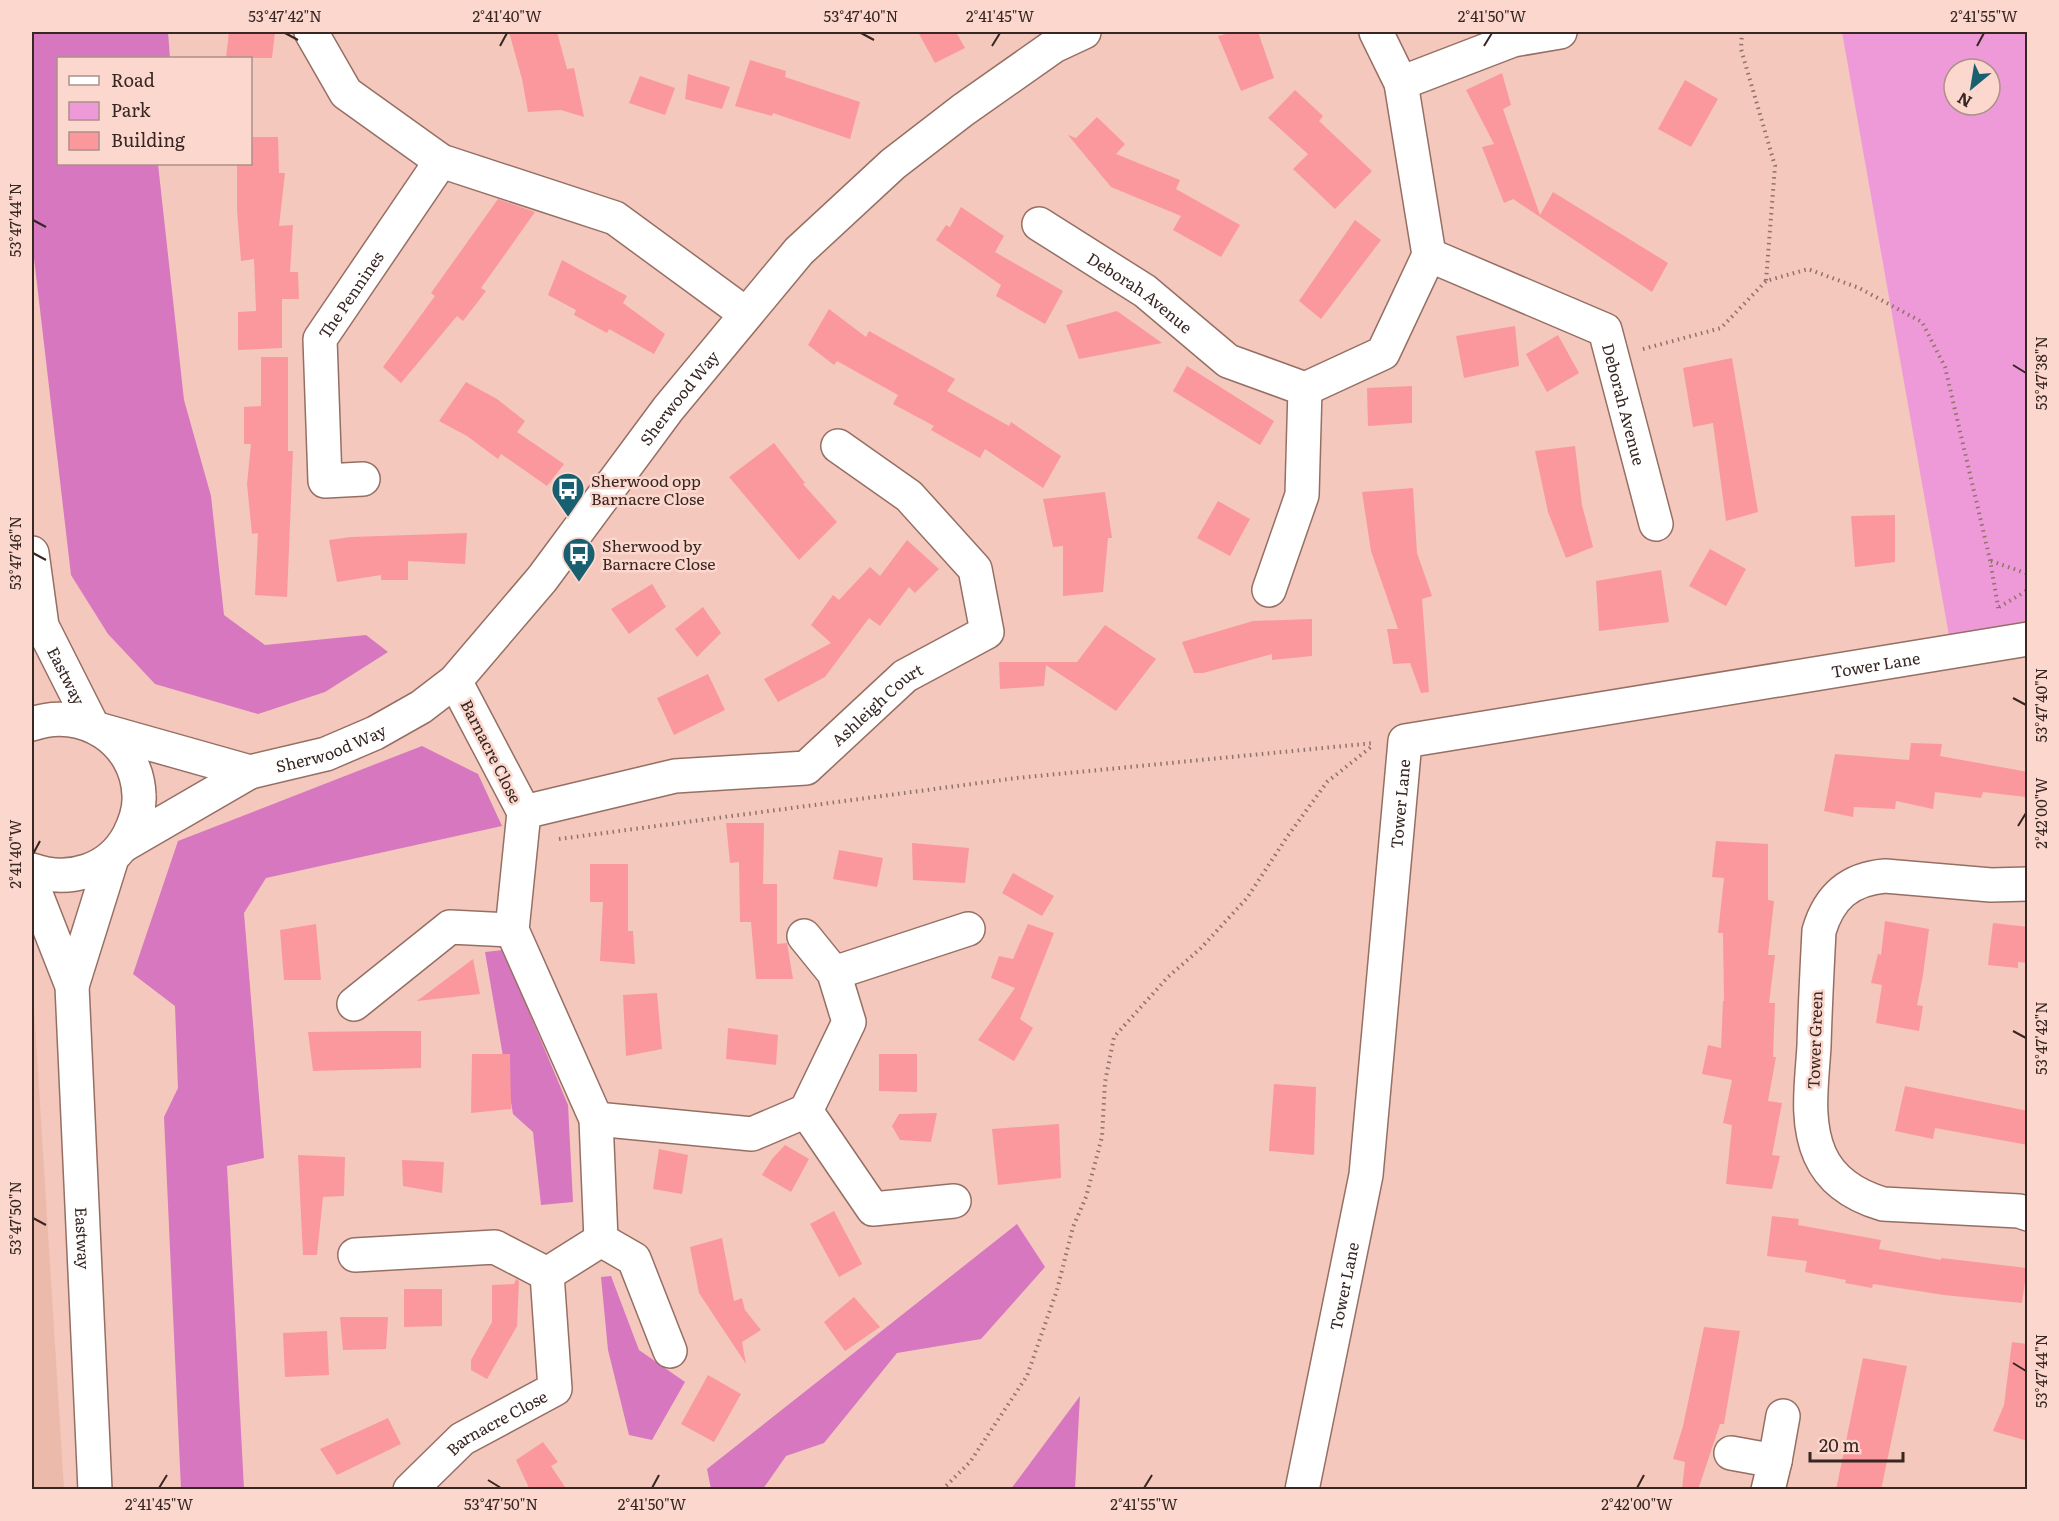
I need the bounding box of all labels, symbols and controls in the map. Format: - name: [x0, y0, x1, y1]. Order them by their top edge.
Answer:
- text: 53°47'42"N: [248, 4, 322, 27]
- text: 2°41'40"W: [472, 4, 542, 27]
- text: 53°47'40"N: [824, 4, 898, 27]
- text: 2°41'45"W: [966, 4, 1035, 27]
- text: 2°41'50"W: [1458, 4, 1527, 27]
- text: 2°41'55"W: [1950, 4, 2018, 27]
- legend: [57, 57, 252, 165]
- north arrow: [1942, 57, 2002, 117]
- text: Road: [111, 66, 155, 93]
- text: N: [1952, 87, 1976, 115]
- text: Park: [111, 96, 152, 123]
- text: Building: [111, 126, 186, 153]
- text: 53°47'44"N: [3, 183, 26, 257]
- street label: The Pennines: [312, 246, 389, 343]
- street label: Deborah Avenue: [1083, 246, 1198, 338]
- text: 53°47'38"N: [2029, 336, 2052, 410]
- street label: Deborah Avenue: [1597, 341, 1652, 468]
- street label: Sherwood Way: [633, 344, 725, 450]
- place label: Sherwood opp Barnacre Close: [591, 468, 705, 510]
- bus stop icon: Sherwood opp Barnacre Close: [550, 471, 586, 518]
- text: 53°47'46"N: [3, 516, 26, 590]
- place label: Sherwood by Barnacre Close: [602, 533, 716, 575]
- bus stop icon: Sherwood by Barnacre Close: [561, 536, 597, 583]
- street label: Eastway: [42, 642, 92, 709]
- street label: Tower Lane: [1829, 645, 1922, 683]
- street label: Ashleigh Court: [825, 657, 927, 751]
- text: 53°47'40"N: [2029, 668, 2052, 742]
- street label: Barnacre Close: [456, 695, 528, 807]
- street label: Sherwood Way: [273, 717, 391, 778]
- street label: Tower Lane: [1383, 758, 1415, 850]
- text: 2°42'00"W: [2029, 777, 2052, 849]
- text: 2°41'40"W: [3, 819, 26, 889]
- street label: Tower Green: [1800, 990, 1828, 1090]
- text: 53°47'42"N: [2029, 1001, 2052, 1075]
- text: 53°47'50"N: [3, 1181, 26, 1255]
- street label: Eastway: [70, 1206, 97, 1271]
- street label: Tower Lane: [1323, 1240, 1364, 1333]
- text: 53°47'44"N: [2029, 1334, 2052, 1408]
- street label: Barnacre Close: [440, 1383, 551, 1461]
- scale bar: [1810, 1425, 1903, 1463]
- text: 20 m: [1819, 1431, 1860, 1458]
- text: 2°41'45"W: [125, 1492, 194, 1515]
- text: 53°47'50"N: [464, 1492, 538, 1515]
- text: 2°41'50"W: [618, 1492, 687, 1515]
- text: 2°41'55"W: [1110, 1492, 1178, 1515]
- text: 2°42'00"W: [1601, 1492, 1673, 1515]

